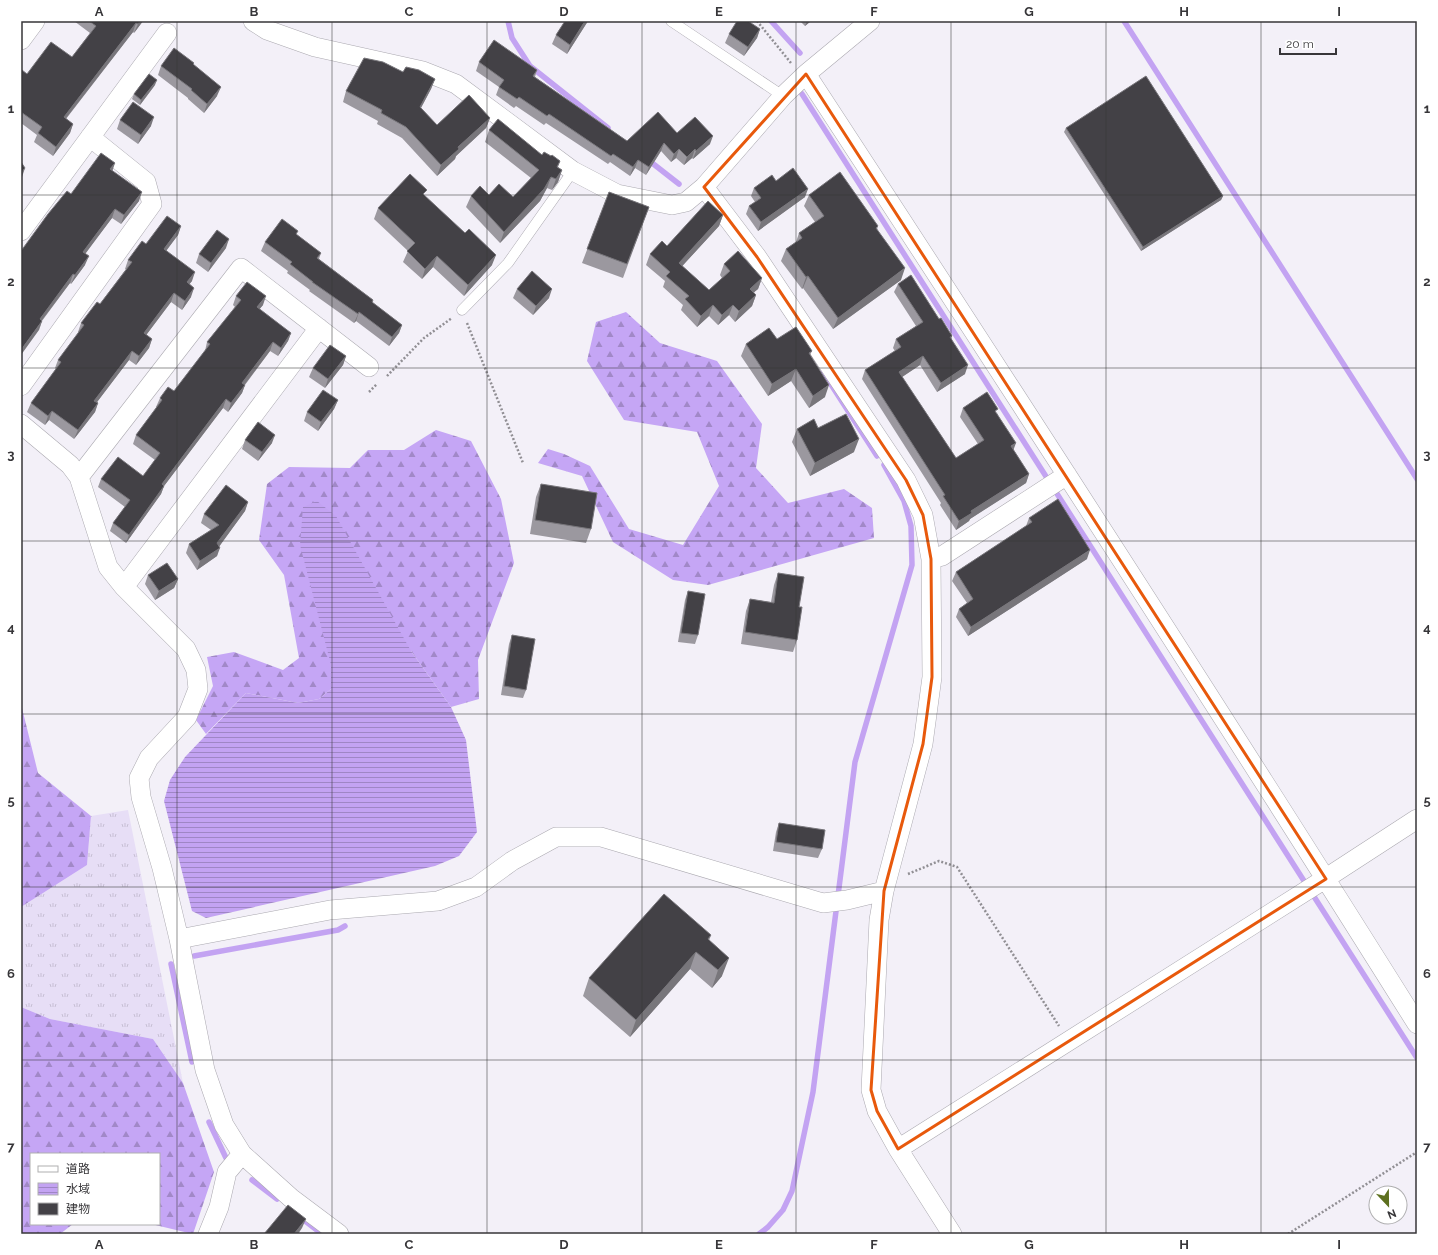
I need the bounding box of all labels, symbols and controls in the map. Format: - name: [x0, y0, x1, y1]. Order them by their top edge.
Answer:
- text: A: [95, 4, 104, 19]
- text: B: [250, 4, 259, 19]
- text: C: [405, 4, 414, 19]
- text: D: [559, 4, 569, 19]
- text: E: [715, 4, 723, 19]
- text: F: [870, 4, 878, 19]
- text: G: [1024, 4, 1034, 19]
- text: H: [1179, 4, 1189, 19]
- text: I: [1337, 4, 1341, 19]
- scale bar: [1280, 30, 1336, 56]
- text: 20 m: [1286, 37, 1314, 51]
- text: 1: [8, 101, 15, 116]
- text: 1: [1424, 101, 1431, 116]
- text: 2: [7, 274, 15, 289]
- text: 2: [1423, 274, 1431, 289]
- text: 3: [7, 447, 15, 462]
- text: 3: [1423, 447, 1431, 462]
- text: 4: [7, 620, 15, 635]
- text: 4: [1423, 620, 1431, 635]
- text: 5: [7, 793, 15, 808]
- text: 5: [1423, 793, 1431, 808]
- text: 6: [7, 966, 15, 981]
- text: 6: [1423, 966, 1431, 981]
- text: 7: [7, 1139, 15, 1154]
- text: 7: [1423, 1139, 1431, 1154]
- legend: [30, 1153, 160, 1225]
- text: 道路: [66, 1162, 90, 1176]
- text: 水域: [66, 1182, 90, 1196]
- north arrow: [1368, 1185, 1408, 1225]
- text: 建物: [66, 1202, 90, 1216]
- text: N: [1385, 1206, 1398, 1221]
- text: A: [95, 1237, 104, 1252]
- text: B: [250, 1237, 259, 1252]
- text: C: [405, 1237, 414, 1252]
- text: D: [559, 1237, 569, 1252]
- text: E: [715, 1237, 723, 1252]
- text: F: [870, 1237, 878, 1252]
- text: G: [1024, 1237, 1034, 1252]
- text: H: [1179, 1237, 1189, 1252]
- text: I: [1337, 1237, 1341, 1252]

